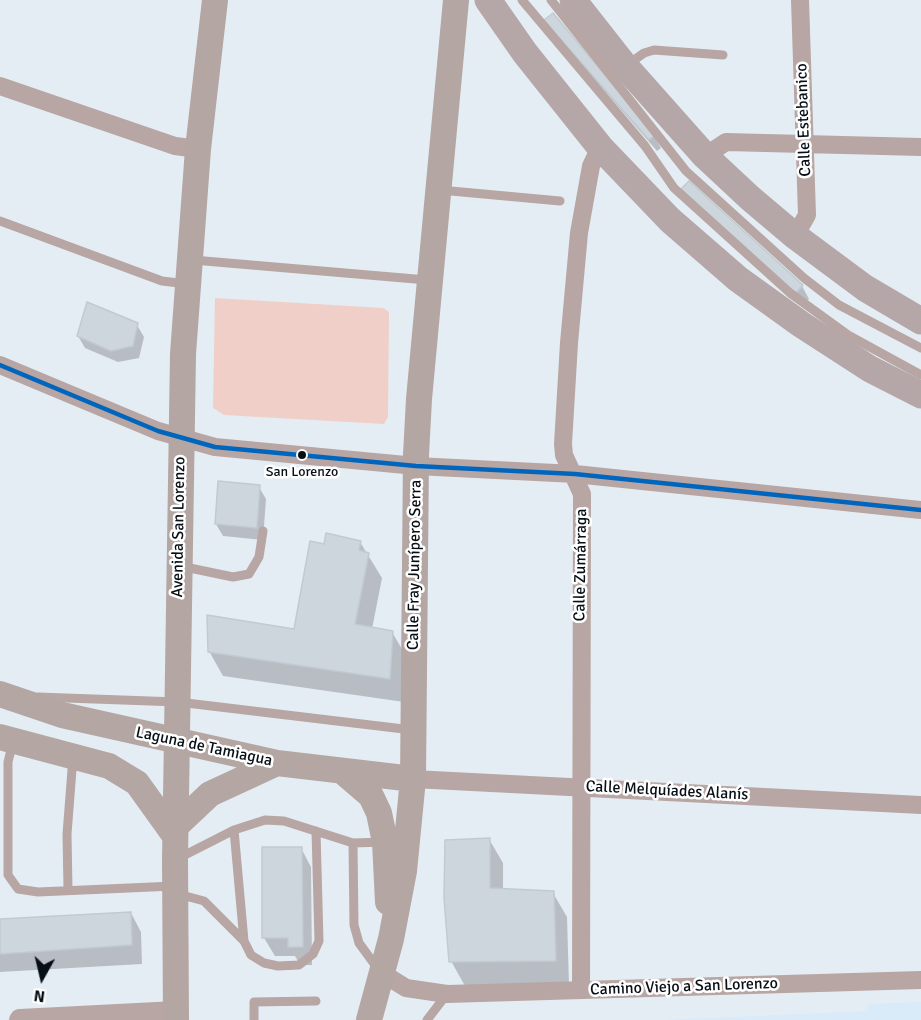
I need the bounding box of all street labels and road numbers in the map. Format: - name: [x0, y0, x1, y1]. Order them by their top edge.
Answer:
- street label: Calle Estebanico: [792, 63, 816, 177]
- street label: Avenida San Lorenzo: [168, 456, 190, 598]
- street label: Calle Fray Junípero Serra: [404, 480, 426, 650]
- street label: Calle Zumárraga: [570, 508, 592, 622]
- street label: Laguna de Tamiagua: [134, 723, 274, 771]
- street label: Calle Melquíades Alanís: [585, 777, 749, 805]
- street label: Camino Viejo a San Lorenzo: [590, 974, 778, 1000]

